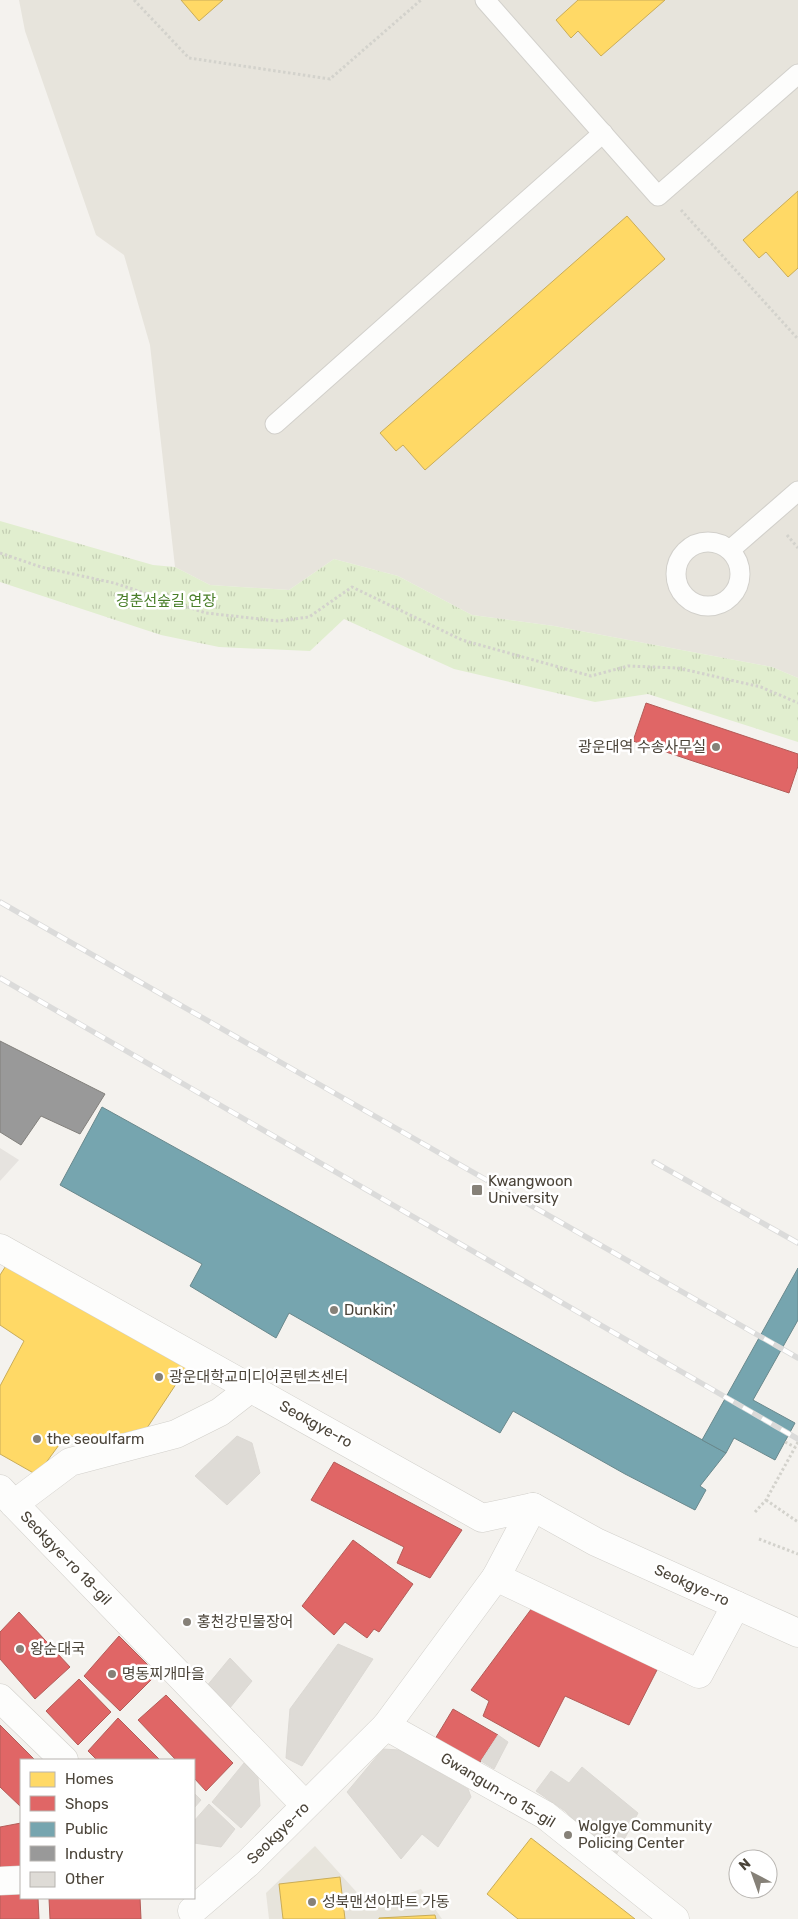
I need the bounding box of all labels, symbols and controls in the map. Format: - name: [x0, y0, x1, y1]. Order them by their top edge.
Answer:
- park label: 경춘선숲길 연장: [116, 592, 216, 610]
- place label: 광운대역 수송사무실: [578, 738, 706, 756]
- marker: 광운대역 수송사무실: [710, 741, 722, 753]
- place label: Kwangwoon University: [488, 1172, 573, 1207]
- marker: Kwangwoon University: [470, 1183, 484, 1197]
- place label: Dunkin': [344, 1301, 396, 1319]
- marker: Dunkin': [328, 1304, 340, 1316]
- place label: 광운대학교미디어콘텐츠센터: [169, 1368, 348, 1386]
- marker: 광운대학교미디어콘텐츠센터: [153, 1371, 165, 1383]
- street label: Seokgye-ro: [276, 1397, 356, 1451]
- place label: the seoulfarm: [47, 1430, 144, 1448]
- marker: the seoulfarm: [31, 1433, 43, 1445]
- street label: Seokgye-ro 18-gil: [17, 1507, 115, 1609]
- street label: Seokgye-ro: [652, 1560, 732, 1610]
- place label: 홍천강민물장어: [197, 1613, 294, 1631]
- marker: 홍천강민물장어: [181, 1616, 193, 1628]
- place label: 왕순대국: [30, 1640, 85, 1658]
- marker: 왕순대국: [14, 1643, 26, 1655]
- place label: 명동찌개마을: [122, 1665, 205, 1683]
- marker: 명동찌개마을: [106, 1668, 118, 1680]
- street label: Gwangun-ro 15-gil: [437, 1749, 559, 1831]
- legend: [20, 1759, 195, 1899]
- text: Homes: [65, 1770, 114, 1788]
- text: Shops: [65, 1795, 109, 1813]
- street label: Seokgye-ro: [243, 1798, 313, 1868]
- place label: Wolgye Community Policing Center: [578, 1817, 712, 1852]
- text: Public: [65, 1820, 108, 1838]
- marker: Wolgye Community Policing Center: [562, 1829, 574, 1841]
- text: Industry: [65, 1845, 124, 1863]
- north arrow: [728, 1849, 778, 1899]
- text: N: [735, 1855, 754, 1874]
- text: Other: [65, 1870, 105, 1888]
- place label: 성북맨션아파트 가동: [322, 1893, 450, 1911]
- marker: 성북맨션아파트 가동: [306, 1896, 318, 1908]

